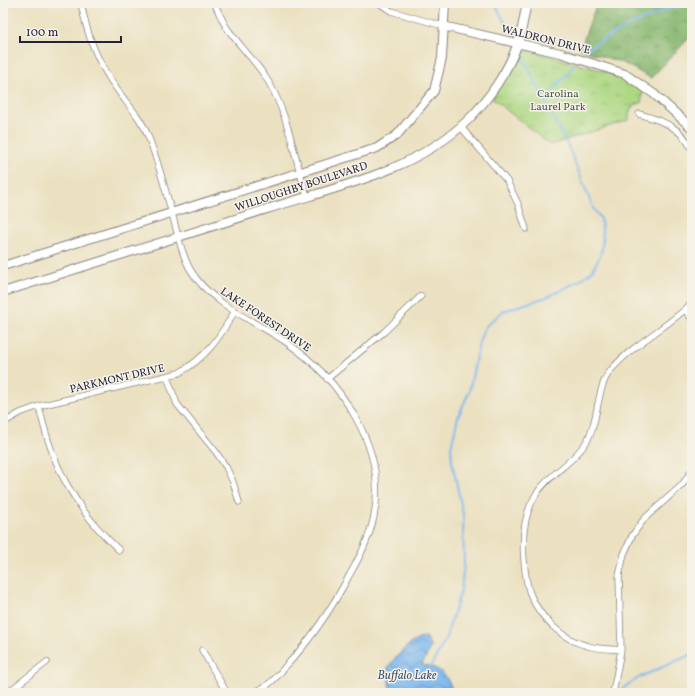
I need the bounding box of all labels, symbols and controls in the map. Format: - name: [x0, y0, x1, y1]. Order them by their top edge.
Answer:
- scale bar: [20, 18, 121, 44]
- street label: WALDRON DRIVE: [499, 22, 592, 59]
- text: 100 m: [26, 25, 59, 41]
- park label: Carolina Laurel Park: [530, 87, 586, 115]
- street label: WILLOUGHBY BOULEVARD: [233, 159, 370, 216]
- street label: LAKE FOREST DRIVE: [217, 284, 314, 356]
- street label: PARKMONT DRIVE: [68, 361, 167, 398]
- water label: Buffalo Lake: [378, 668, 437, 684]

